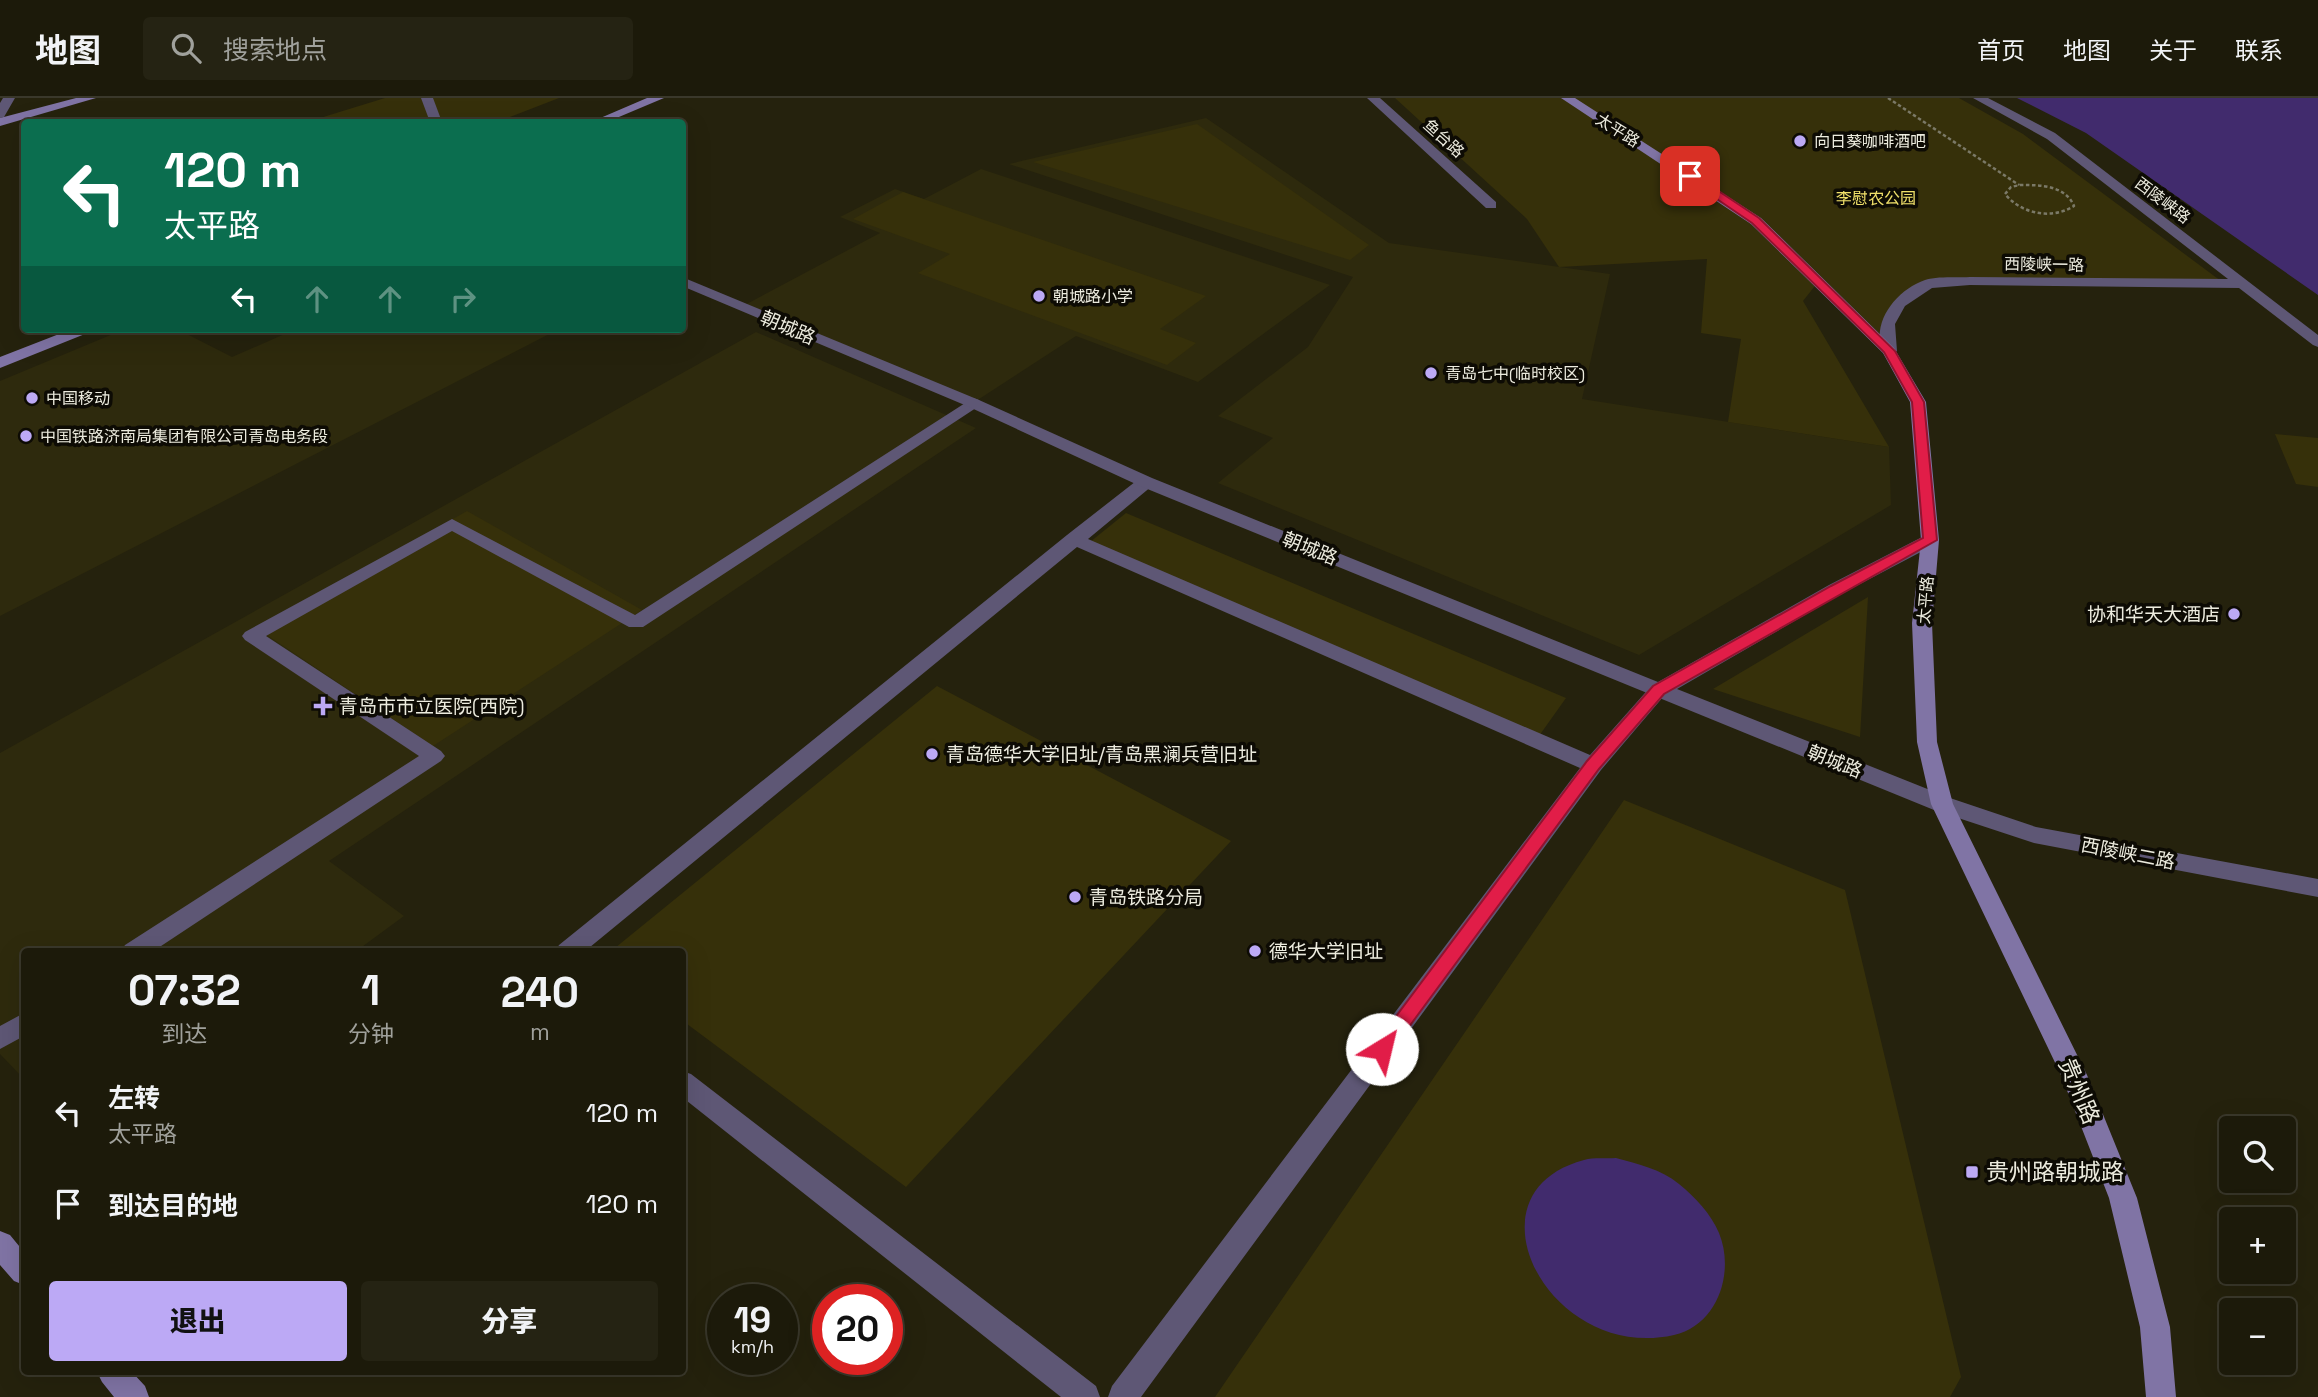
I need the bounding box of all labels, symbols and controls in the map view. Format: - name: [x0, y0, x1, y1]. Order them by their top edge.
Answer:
- search box: [143, 17, 633, 80]
- icon: search: [167, 29, 205, 67]
- text: 地图: [35, 30, 101, 72]
- text: 搜索地点: [223, 33, 327, 67]
- text: 首页: [1977, 35, 2025, 66]
- text: 地图: [2063, 35, 2111, 66]
- text: 关于: [2149, 35, 2197, 66]
- text: 联系: [2235, 35, 2283, 66]
- street label: 太平路: [1592, 109, 1644, 152]
- street label: 鱼台路: [1419, 115, 1469, 162]
- place label: 向日葵咖啡酒吧: [1814, 131, 1926, 152]
- marker: 向日葵咖啡酒吧: [1792, 133, 1808, 149]
- text: 120 m: [164, 139, 301, 201]
- pin: [1660, 146, 1720, 206]
- icon: left: [49, 147, 140, 238]
- icon: arrive: [1671, 157, 1709, 195]
- street label: 西陵峡路: [2131, 173, 2195, 228]
- park label: 李慰农公园: [1836, 188, 1916, 209]
- text: 太平路: [164, 206, 260, 246]
- street label: 西陵峡一路: [2004, 253, 2084, 276]
- icon: left: [225, 280, 263, 318]
- icon: ahead: [298, 280, 336, 318]
- icon: ahead: [371, 280, 409, 318]
- icon: right: [444, 280, 482, 318]
- place label: 朝城路小学: [1053, 286, 1133, 307]
- marker: 朝城路小学: [1031, 288, 1047, 304]
- street label: 朝城路: [757, 305, 819, 350]
- place label: 青岛七中(临时校区): [1445, 363, 1585, 384]
- marker: 青岛七中(临时校区): [1423, 365, 1439, 381]
- place label: 中国移动: [46, 388, 110, 409]
- marker: 中国移动: [24, 390, 40, 406]
- place label: 中国铁路济南局集团有限公司青岛电务段: [40, 426, 328, 447]
- marker: 中国铁路济南局集团有限公司青岛电务段: [18, 428, 34, 444]
- street label: 朝城路: [1279, 526, 1341, 571]
- street label: 太平路: [1913, 575, 1938, 625]
- place label: 协和华天大酒店: [2087, 602, 2220, 627]
- marker: 协和华天大酒店: [2226, 606, 2242, 622]
- place label: 青岛市市立医院(西院): [339, 694, 524, 719]
- marker: 青岛市市立医院(西院): [313, 696, 333, 716]
- street label: 朝城路: [1804, 739, 1866, 784]
- place label: 青岛德华大学旧址/青岛黑澜兵营旧址: [946, 742, 1257, 767]
- marker: 青岛德华大学旧址/青岛黑澜兵营旧址: [924, 746, 940, 762]
- street label: 西陵峡二路: [2079, 832, 2177, 875]
- place label: 青岛铁路分局: [1089, 885, 1203, 910]
- marker: 青岛铁路分局: [1067, 889, 1083, 905]
- place label: 德华大学旧址: [1269, 939, 1383, 964]
- marker: 德华大学旧址: [1247, 943, 1263, 959]
- text: 07:32: [128, 964, 241, 1017]
- text: 1: [361, 964, 380, 1017]
- text: 240: [501, 966, 579, 1019]
- position arrow: [1345, 1012, 1419, 1086]
- text: m: [530, 1017, 550, 1047]
- text: 到达: [161, 1019, 207, 1049]
- text: 分钟: [348, 1019, 394, 1049]
- street label: 贵州路: [2052, 1053, 2106, 1129]
- text: 左转: [108, 1081, 160, 1115]
- icon: left: [49, 1094, 87, 1132]
- text: 120 m: [586, 1096, 658, 1130]
- map controls: [2219, 1116, 2296, 1375]
- button: search: [2219, 1116, 2296, 1193]
- text: 太平路: [108, 1119, 177, 1149]
- place label: 贵州路朝城路: [1986, 1157, 2124, 1187]
- marker: 贵州路朝城路: [1964, 1164, 1980, 1180]
- icon: arrive: [49, 1185, 87, 1223]
- text: 120 m: [586, 1187, 658, 1221]
- text: 到达目的地: [108, 1189, 238, 1223]
- button: +: [2219, 1207, 2296, 1284]
- button: 退出: [49, 1281, 347, 1361]
- button: 分享: [361, 1281, 658, 1361]
- speed limit sign: 20: [812, 1284, 903, 1375]
- text: 19: [734, 1298, 771, 1342]
- button: −: [2219, 1298, 2296, 1375]
- text: km/h: [731, 1335, 774, 1358]

